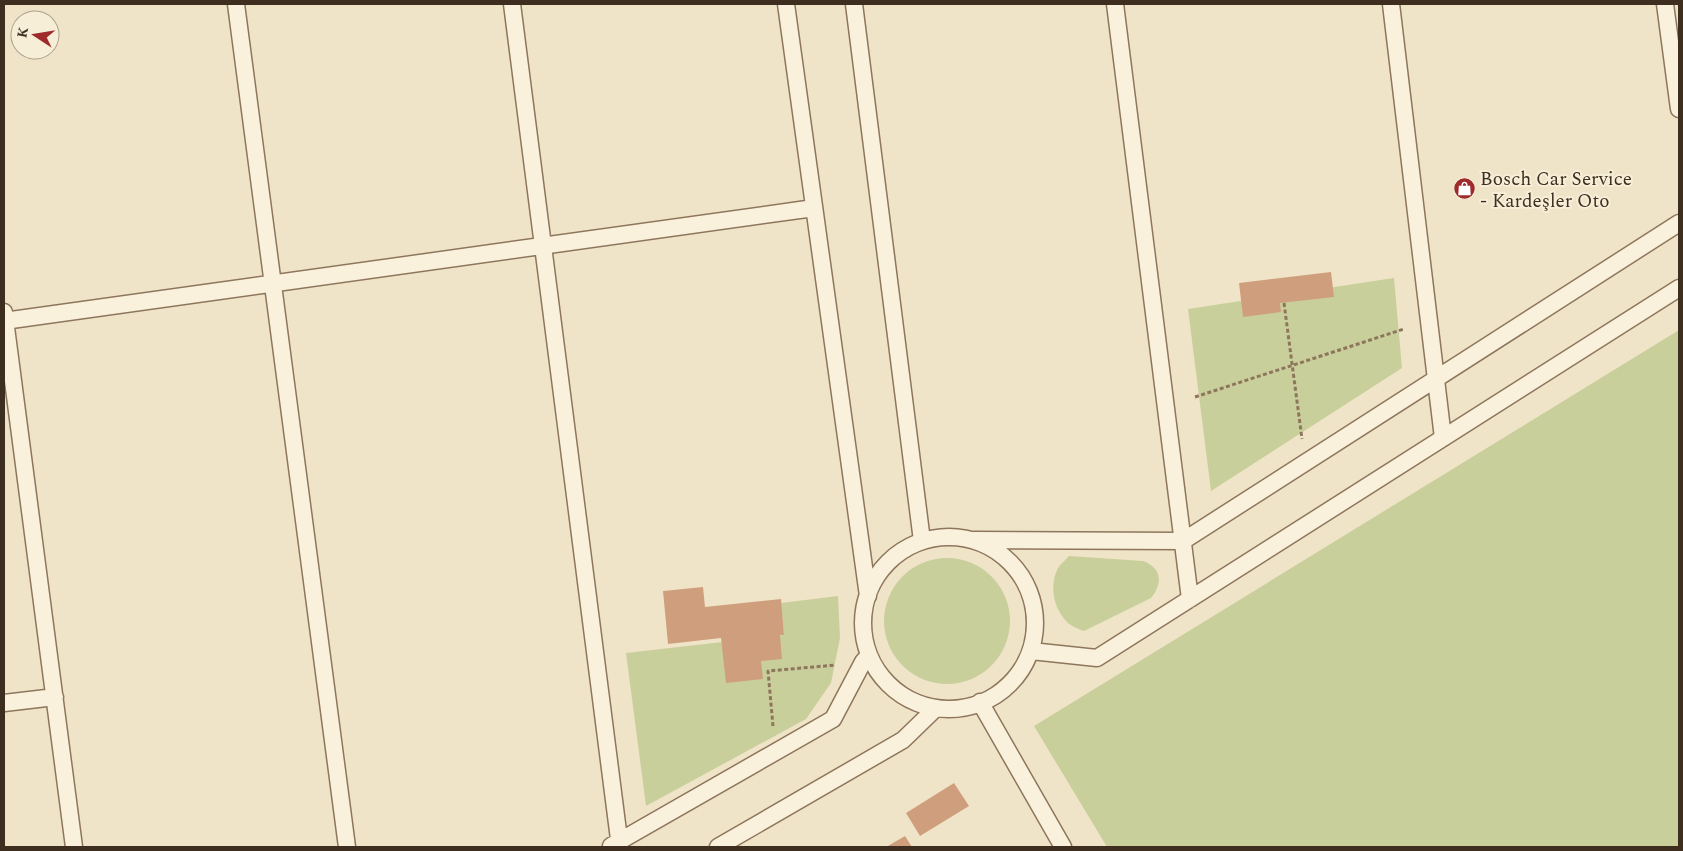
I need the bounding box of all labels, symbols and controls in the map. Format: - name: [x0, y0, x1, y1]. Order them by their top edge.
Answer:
- north arrow: [10, 10, 60, 60]
- text: K: [11, 25, 34, 40]
- place label: Bosch Car Service - Kardeşler Oto: [1480, 165, 1632, 216]
- shop icon: Bosch Car Service - Kardeşler Oto: [1452, 177, 1476, 201]

